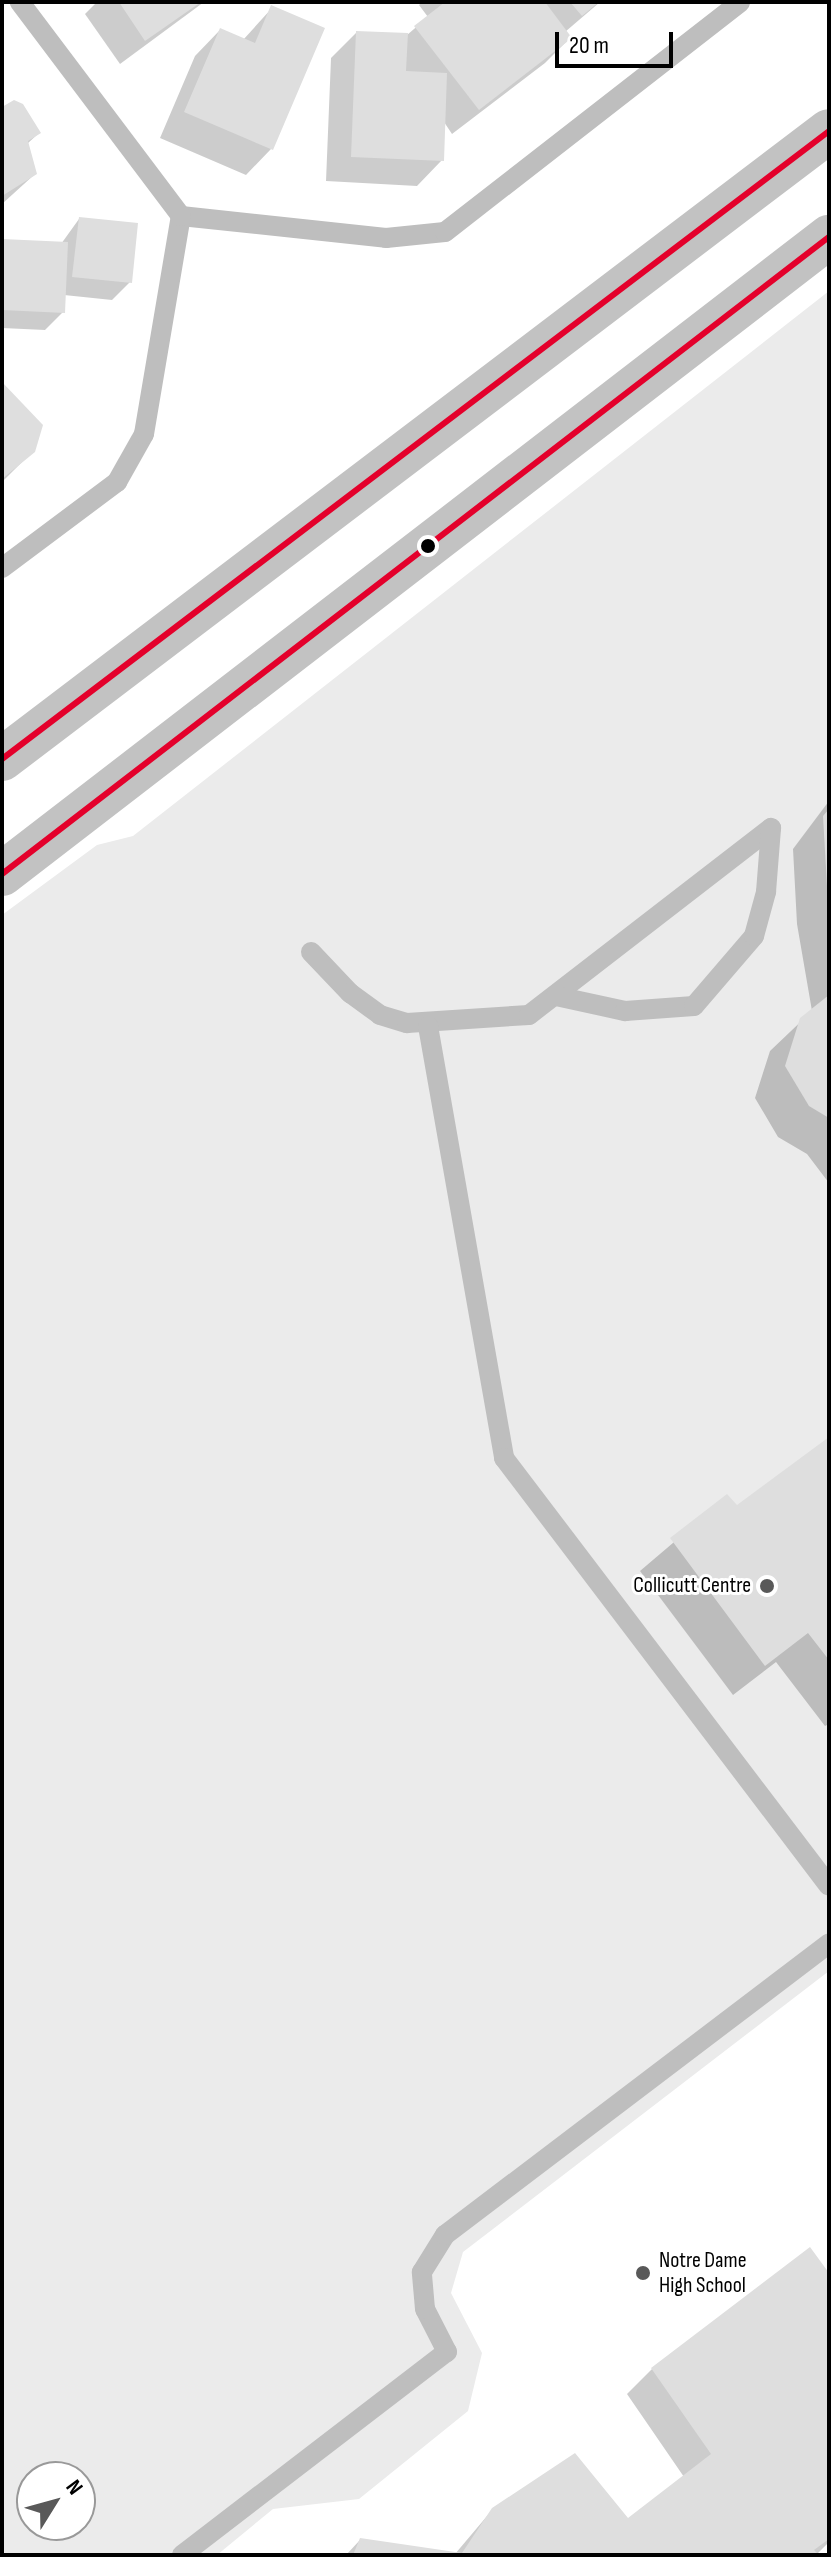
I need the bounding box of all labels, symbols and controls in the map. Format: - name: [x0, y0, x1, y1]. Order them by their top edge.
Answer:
- scale bar: [559, 16, 677, 66]
- text: 20 m: [569, 31, 609, 60]
- unlabelled marker: [420, 538, 436, 554]
- place label: Collicutt Centre: [633, 1573, 751, 1599]
- marker: Collicutt Centre: [758, 1577, 776, 1595]
- place label: Notre Dame High School: [659, 2247, 746, 2298]
- marker: Notre Dame High School: [634, 2264, 652, 2282]
- north arrow: [16, 2461, 96, 2541]
- text: N: [60, 2475, 88, 2500]

